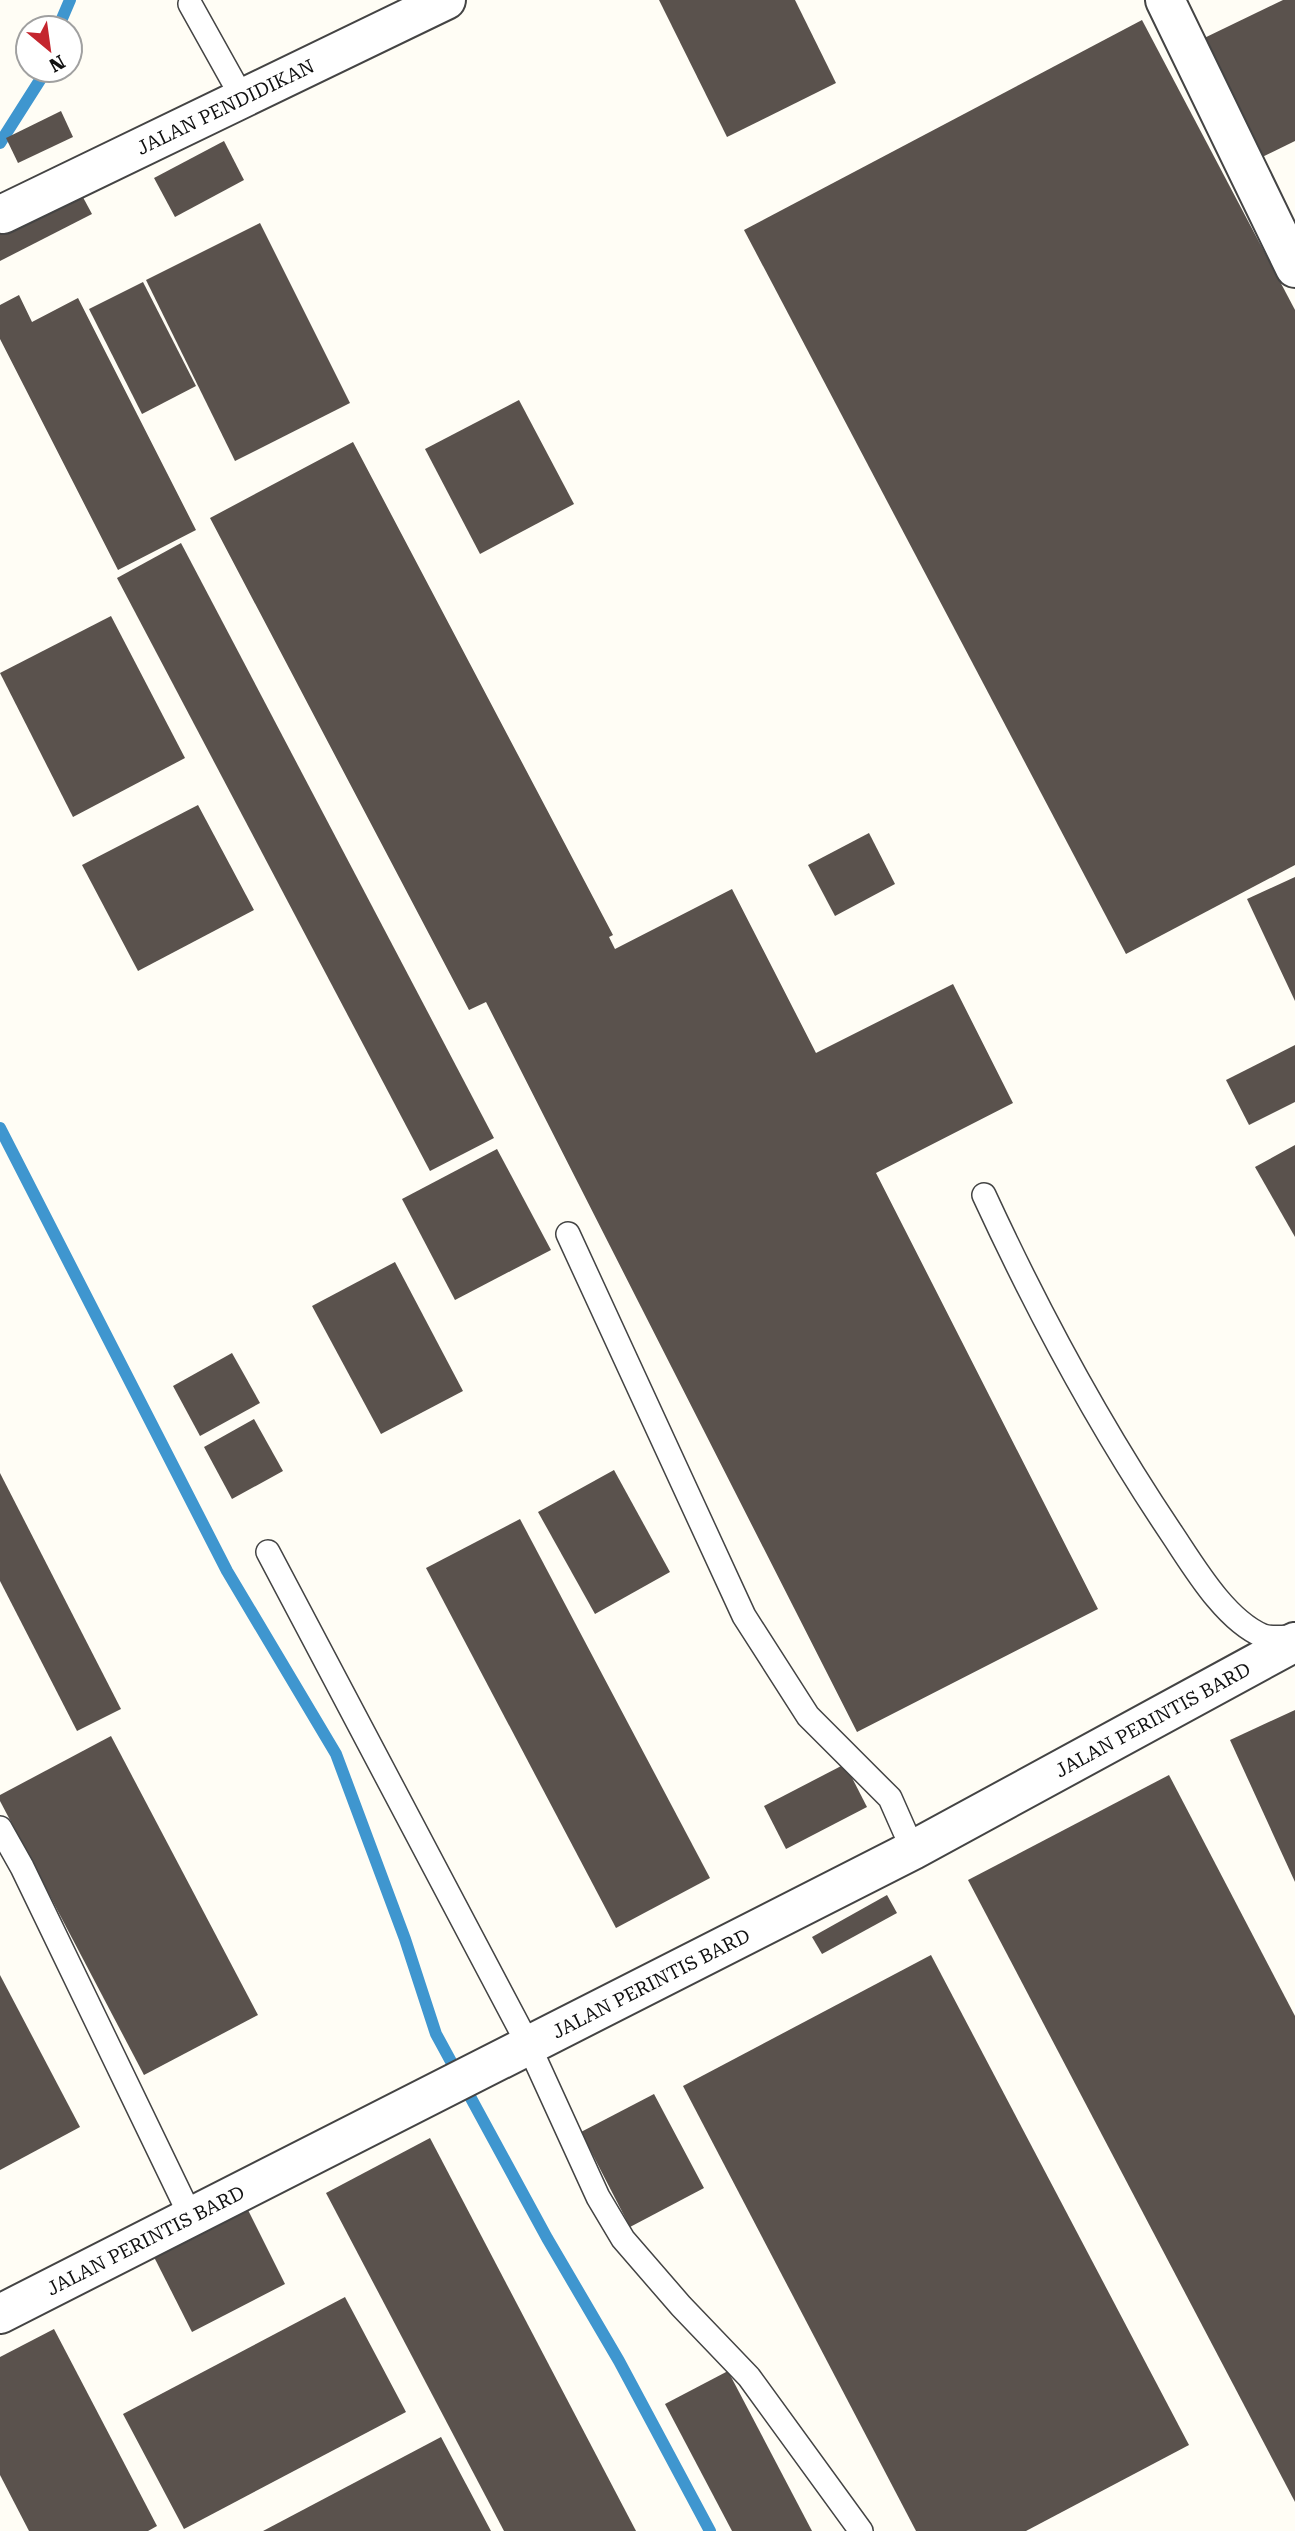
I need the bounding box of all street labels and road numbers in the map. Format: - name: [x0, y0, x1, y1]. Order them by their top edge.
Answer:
- street label: JALAN PENDIDIKAN: [133, 54, 318, 159]
- street label: JALAN PERINTIS BARD: [1051, 1657, 1254, 1782]
- street label: JALAN PERINTIS BARD: [548, 1923, 754, 2043]
- street label: JALAN PERINTIS BARD: [43, 2180, 248, 2300]

